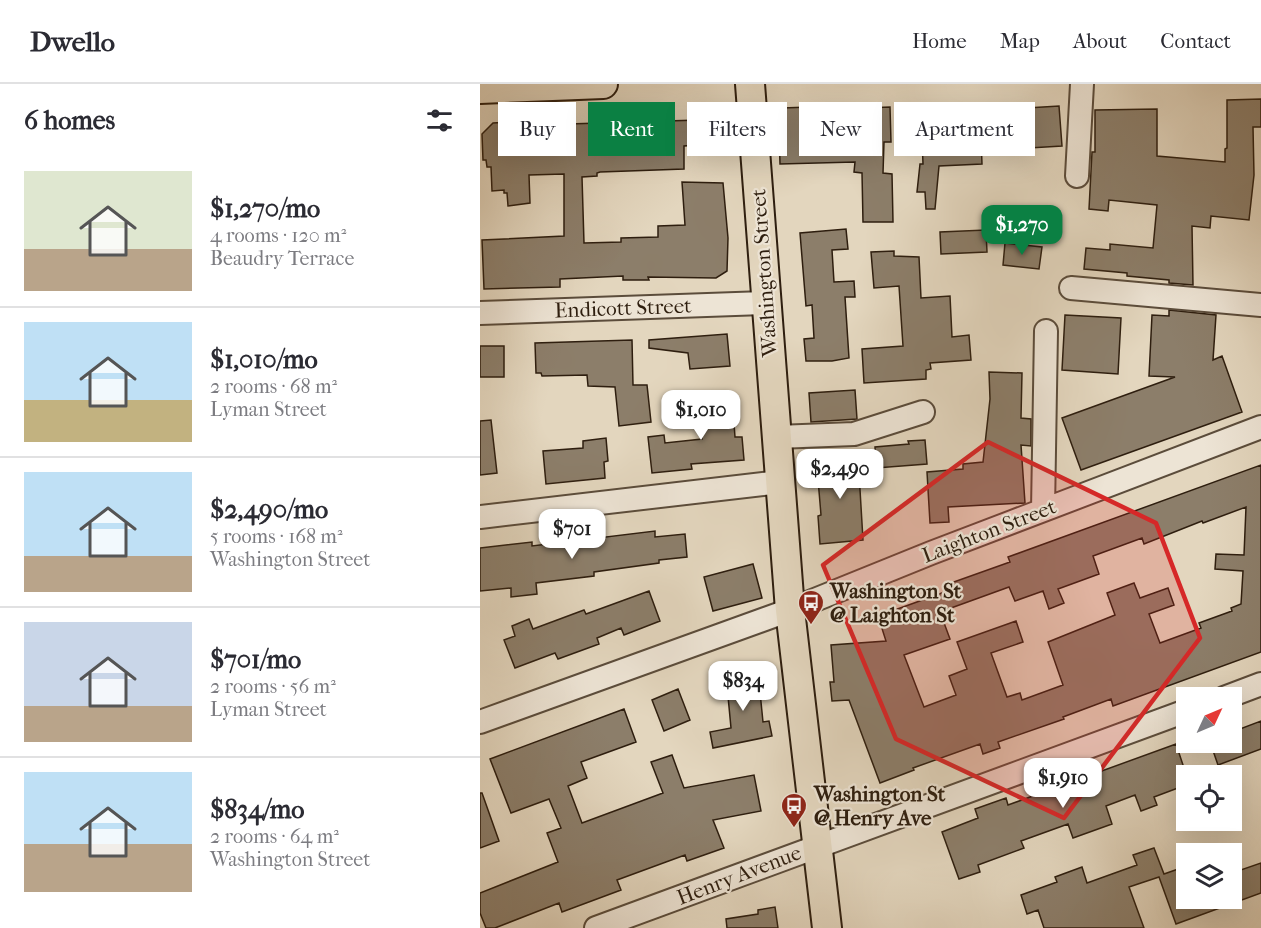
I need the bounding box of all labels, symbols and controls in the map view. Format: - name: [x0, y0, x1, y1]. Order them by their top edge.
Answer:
- text: Dwello: [30, 25, 115, 58]
- text: Home: [912, 29, 967, 53]
- text: Map: [1000, 29, 1040, 53]
- text: About: [1073, 29, 1127, 53]
- text: Contact: [1160, 29, 1231, 53]
- chip: Buy: [498, 102, 576, 156]
- chip: Rent: [588, 102, 675, 156]
- chip: Filters: [687, 102, 787, 156]
- chip: New: [799, 102, 882, 156]
- chip: Apartment: [894, 102, 1035, 156]
- icon: filters: [423, 104, 456, 137]
- text: 6 homes: [24, 105, 115, 136]
- street label: Washington Street: [746, 188, 782, 359]
- text: $1,270/mo: [210, 193, 320, 224]
- icon: home: [72, 195, 144, 267]
- pin: $1,270: [973, 205, 1071, 256]
- text: $1,270: [995, 213, 1049, 236]
- text: 4 rooms · 120 m²: [210, 224, 346, 247]
- text: Beaudry Terrace: [210, 247, 354, 270]
- street label: Endicott Street: [554, 294, 692, 322]
- text: $1,010/mo: [210, 344, 318, 375]
- icon: home: [72, 346, 144, 418]
- text: 2 rooms · 68 m²: [210, 375, 337, 398]
- pin: $1,010: [652, 390, 750, 441]
- text: Lyman Street: [210, 398, 327, 421]
- text: $1,010: [675, 398, 727, 421]
- pin: $2,490: [791, 449, 889, 500]
- text: $2,490: [810, 457, 870, 480]
- text: $2,490/mo: [210, 494, 328, 525]
- street label: Laighton Street: [919, 494, 1060, 568]
- icon: home: [72, 496, 144, 568]
- pin: $701: [536, 509, 608, 560]
- text: $701: [553, 517, 591, 540]
- text: 5 rooms · 168 m²: [210, 525, 343, 548]
- text: Washington Street: [210, 548, 370, 571]
- place label: Washington St @ Laighton St: [829, 579, 962, 627]
- bus stop icon: Washington St @ Laighton St: [796, 588, 826, 626]
- text: $701/mo: [210, 644, 301, 675]
- icon: home: [72, 646, 144, 718]
- pin: $834: [707, 661, 779, 712]
- text: $834: [722, 669, 764, 692]
- text: 2 rooms · 56 m²: [210, 675, 336, 698]
- north arrow: [1176, 687, 1242, 753]
- map controls: [1176, 687, 1242, 909]
- text: Lyman Street: [210, 698, 327, 721]
- pin: $1,910: [1014, 758, 1112, 809]
- button: locate: [1176, 765, 1242, 831]
- text: $1,910: [1038, 766, 1088, 789]
- place label: Washington St @ Henry Ave: [813, 782, 946, 830]
- bus stop icon: Washington St @ Henry Ave: [779, 791, 809, 829]
- text: $834/mo: [210, 794, 304, 825]
- icon: home: [72, 796, 144, 868]
- text: 2 rooms · 64 m²: [210, 825, 339, 848]
- street label: Henry Avenue: [673, 840, 805, 910]
- button: layers: [1176, 843, 1242, 909]
- text: Washington Street: [210, 848, 370, 871]

